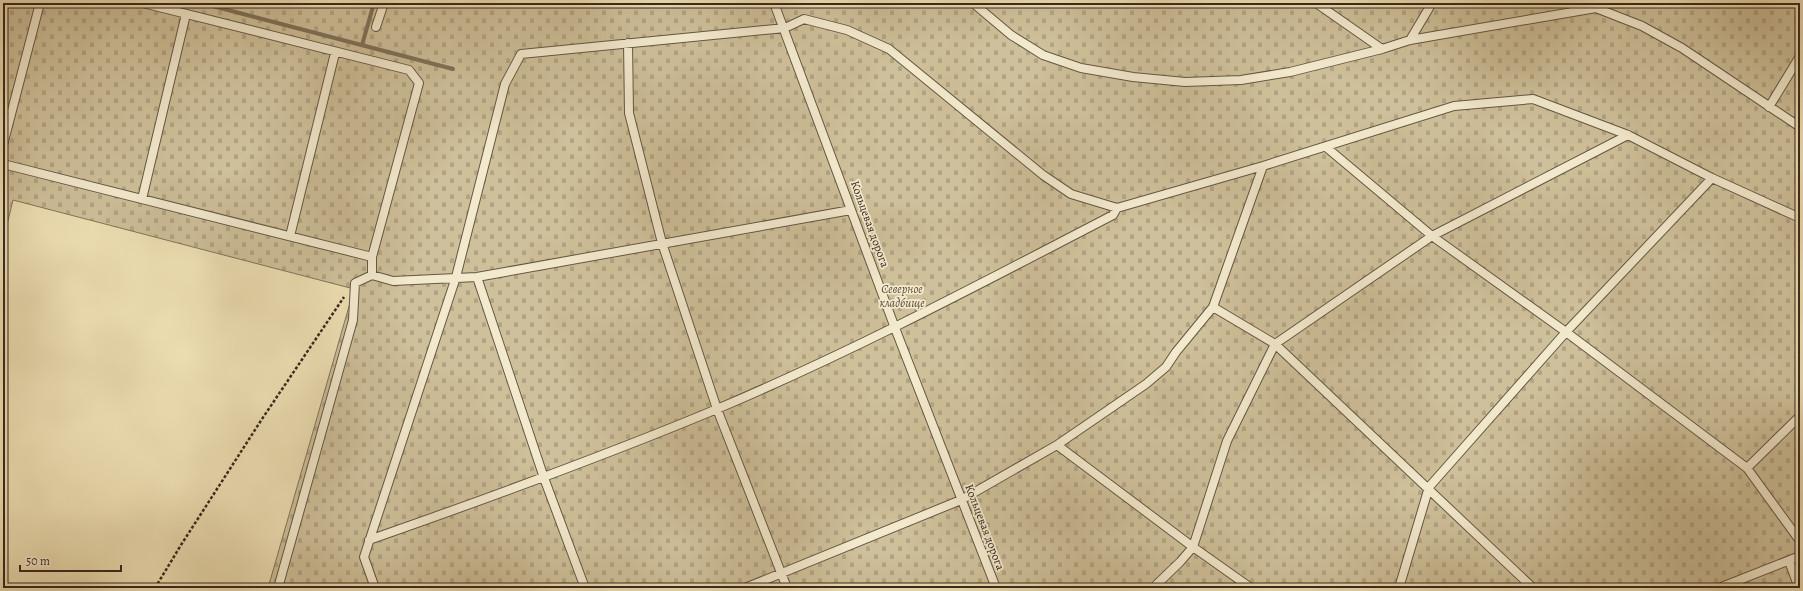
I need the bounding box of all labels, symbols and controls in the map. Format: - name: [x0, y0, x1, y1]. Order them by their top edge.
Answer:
- street label: Кольцевая дорога: [847, 179, 893, 270]
- park label: Северное кладбище: [879, 281, 925, 311]
- street label: Кольцевая дорога: [961, 482, 1009, 573]
- scale bar: [20, 547, 121, 573]
- text: 50 m: [26, 553, 50, 569]

